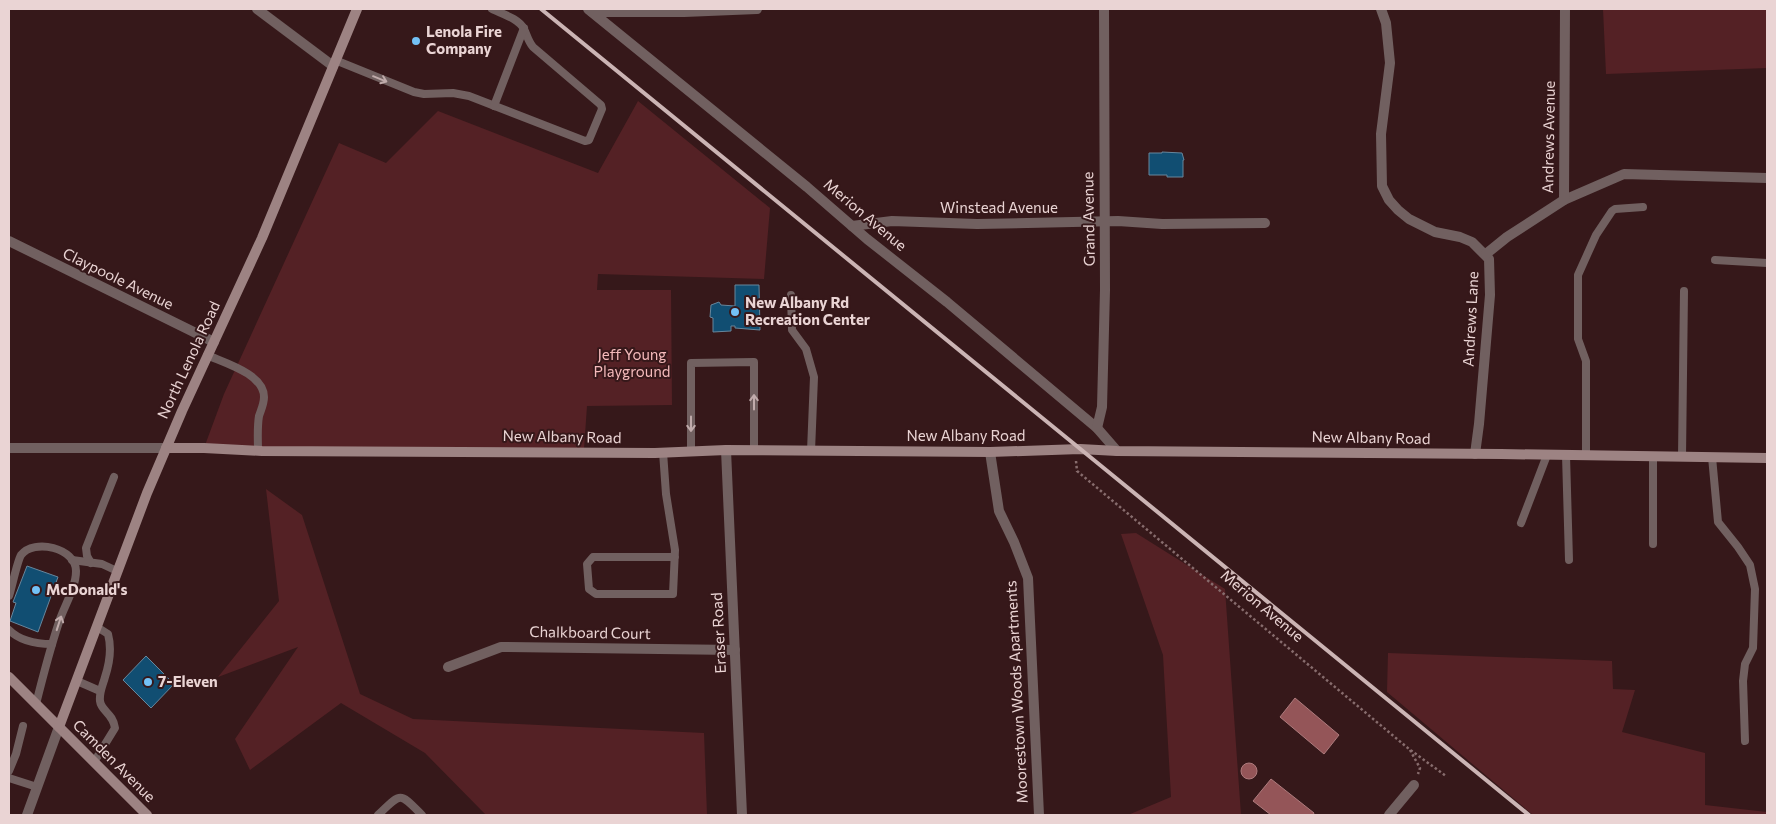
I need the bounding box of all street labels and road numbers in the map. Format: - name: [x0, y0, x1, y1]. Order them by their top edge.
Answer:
- street label: Andrews Avenue: [1538, 80, 1558, 193]
- street label: Grand Avenue: [1078, 171, 1098, 267]
- street label: Merion Avenue: [821, 174, 911, 254]
- street label: Winstead Avenue: [940, 198, 1058, 216]
- street label: Claypoole Avenue: [60, 244, 177, 313]
- street label: Andrews Lane: [1459, 271, 1481, 367]
- street label: North Lenola Road: [153, 298, 223, 421]
- street label: New Albany Road: [502, 426, 622, 446]
- street label: New Albany Road: [907, 426, 1025, 444]
- street label: New Albany Road: [1311, 427, 1431, 447]
- street label: Merion Avenue: [1218, 565, 1308, 645]
- street label: Moorestown Woods Apartments: [1001, 580, 1031, 804]
- street label: Eraser Road: [707, 592, 729, 674]
- street label: Chalkboard Court: [529, 622, 651, 642]
- street label: Camden Avenue: [70, 715, 160, 805]

